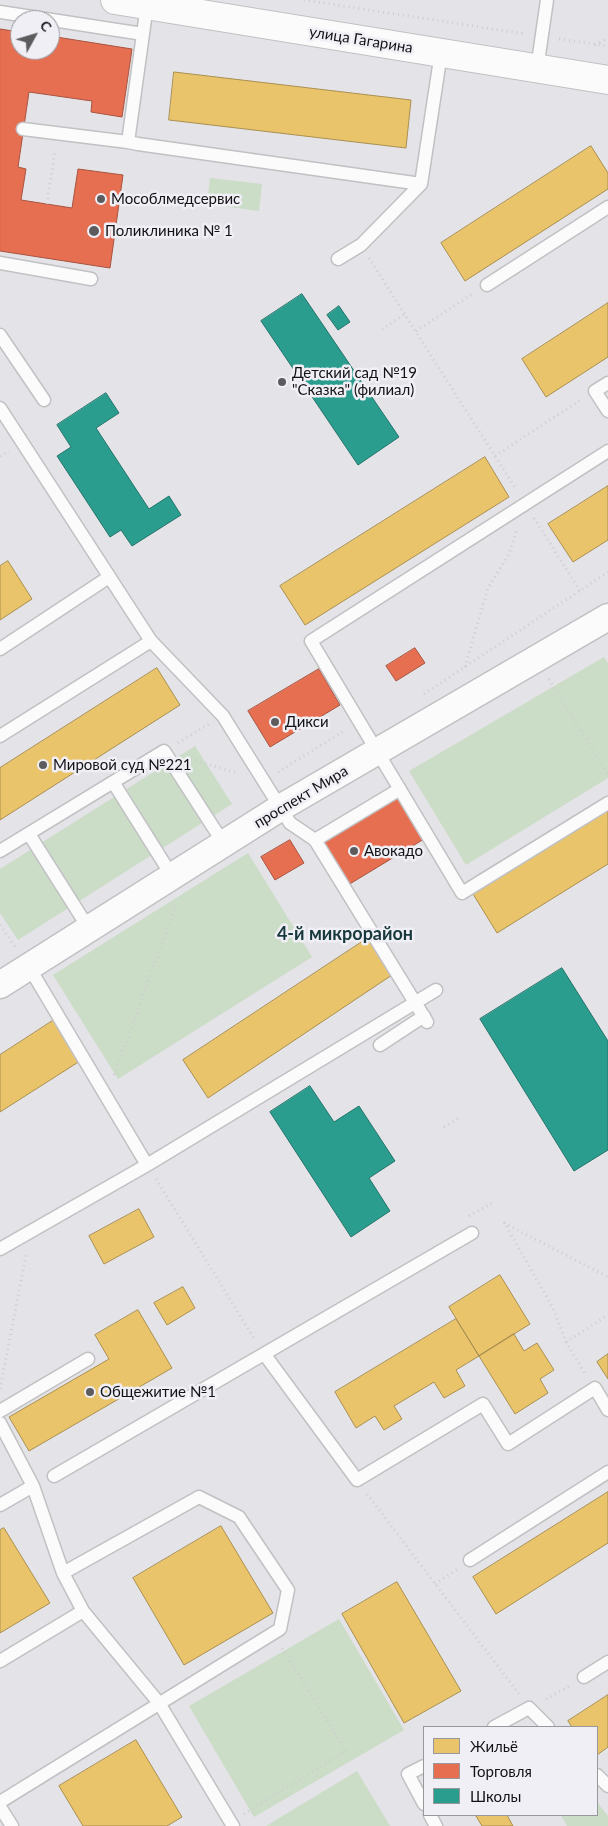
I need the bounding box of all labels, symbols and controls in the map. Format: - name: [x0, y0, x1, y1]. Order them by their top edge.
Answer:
- north arrow: [10, 10, 60, 60]
- text: С: [37, 17, 56, 35]
- street label: улица Гагарина: [308, 23, 414, 57]
- place label: Мособлмедсервис: [111, 190, 240, 208]
- marker: Мособлмедсервис: [95, 193, 107, 205]
- place label: Поликлиника № 1: [105, 222, 233, 240]
- marker: Поликлиника № 1: [87, 224, 101, 238]
- place label: Детский сад №19 "Сказка" (филиал): [292, 364, 417, 399]
- marker: Детский сад №19 "Сказка" (филиал): [276, 376, 288, 388]
- place label: Дикси: [285, 713, 329, 731]
- marker: Дикси: [269, 716, 281, 728]
- place label: Мировой суд №221: [53, 756, 192, 774]
- marker: Мировой суд №221: [37, 759, 49, 771]
- street label: проспект Мира: [251, 762, 351, 832]
- place label: Авокадо: [364, 842, 423, 860]
- marker: Авокадо: [348, 845, 360, 857]
- district label: 4-й микрорайон: [277, 923, 413, 945]
- place label: Общежитие №1: [100, 1383, 216, 1401]
- marker: Общежитие №1: [84, 1386, 96, 1398]
- legend: [423, 1726, 598, 1816]
- text: Жильё: [470, 1737, 518, 1755]
- text: Торговля: [470, 1762, 532, 1780]
- text: Школы: [470, 1787, 521, 1805]

